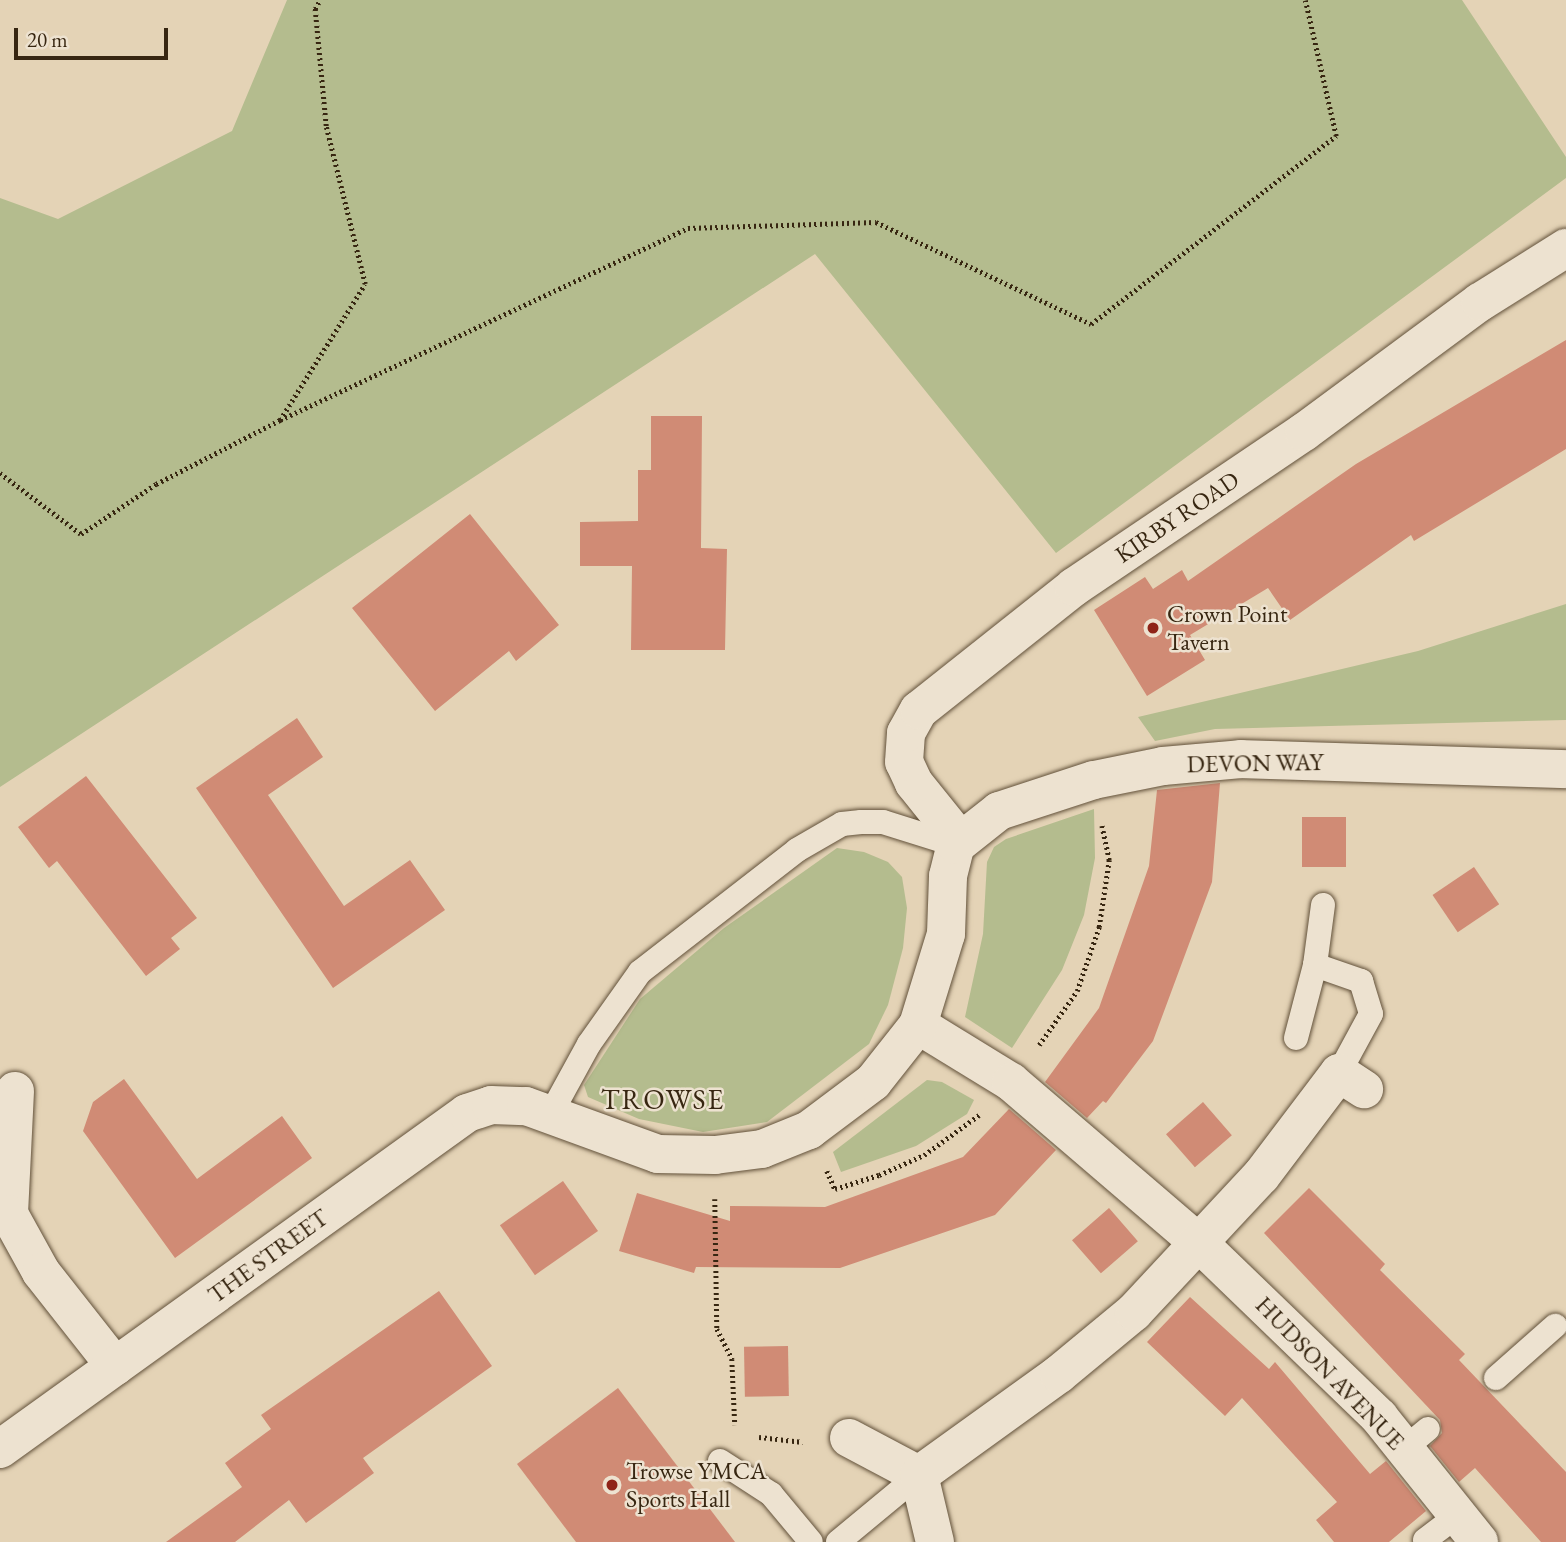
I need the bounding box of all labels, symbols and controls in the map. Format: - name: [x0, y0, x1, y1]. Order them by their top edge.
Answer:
- scale bar: [18, 14, 172, 58]
- text: 20 m: [27, 26, 68, 53]
- street label: KIRBY ROAD: [1110, 465, 1244, 569]
- place label: Crown Point Tavern: [1167, 600, 1288, 656]
- marker: Crown Point Tavern: [1145, 620, 1161, 636]
- street label: DEVON WAY: [1186, 747, 1324, 779]
- district label: TROWSE: [601, 1082, 725, 1116]
- street label: THE STREET: [202, 1203, 334, 1309]
- street label: HUDSON AVENUE: [1250, 1290, 1410, 1456]
- place label: Trowse YMCA Sports Hall: [626, 1457, 767, 1513]
- marker: Trowse YMCA Sports Hall: [604, 1477, 620, 1493]

